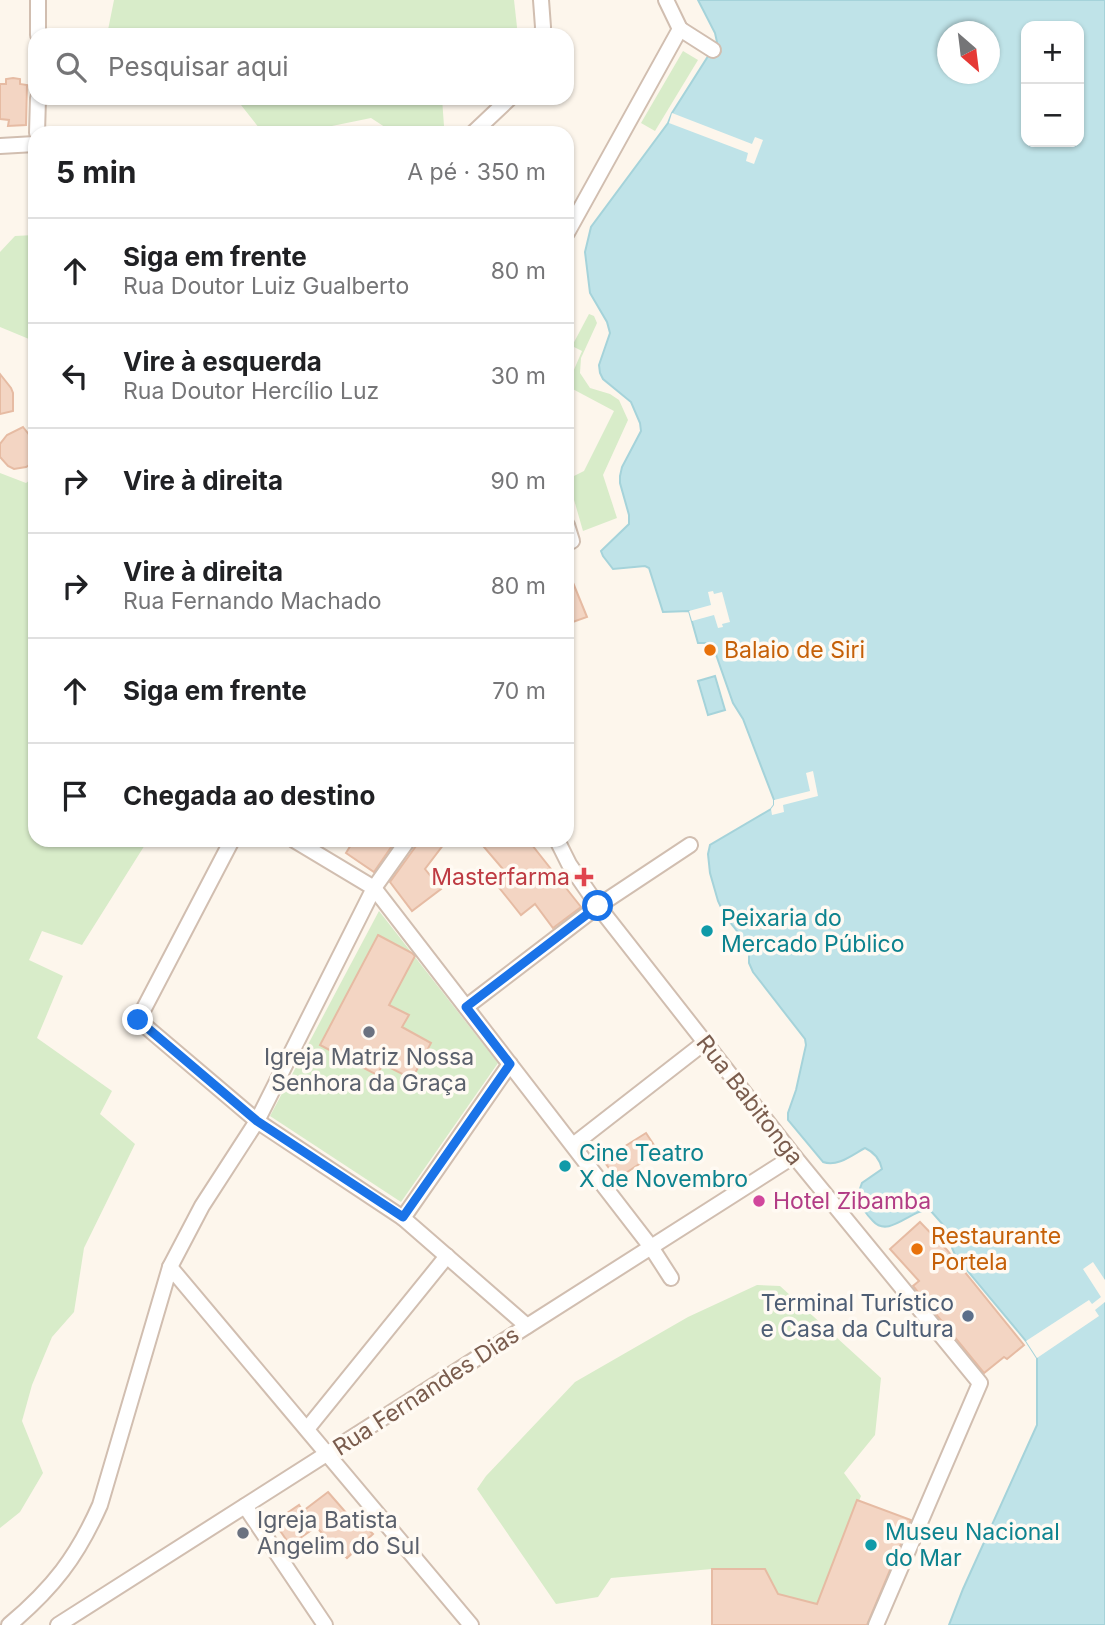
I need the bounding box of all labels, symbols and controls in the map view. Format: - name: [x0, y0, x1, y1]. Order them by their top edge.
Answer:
- north arrow: [937, 21, 1000, 84]
- map controls: [1021, 21, 1084, 147]
- button: +: [1021, 21, 1084, 84]
- search box: [28, 28, 574, 105]
- icon: search: [52, 48, 90, 86]
- text: Pesquisar aqui: [108, 51, 289, 82]
- button: −: [1021, 84, 1084, 147]
- text: 5 min: [56, 154, 136, 190]
- text: A pé · 350 m: [407, 158, 546, 186]
- text: Siga em frente: [123, 241, 307, 272]
- icon: ahead: [56, 252, 94, 290]
- text: 80 m: [491, 257, 546, 285]
- text: Rua Doutor Luiz Gualberto: [123, 272, 409, 300]
- text: Vire à esquerda: [123, 346, 322, 377]
- icon: left: [56, 357, 94, 395]
- text: 30 m: [491, 362, 546, 390]
- text: Rua Doutor Hercílio Luz: [123, 377, 379, 405]
- icon: right: [56, 462, 94, 500]
- text: Vire à direita: [123, 465, 283, 496]
- text: 90 m: [491, 467, 546, 495]
- text: Vire à direita: [123, 556, 283, 587]
- icon: right: [56, 567, 94, 605]
- text: 80 m: [491, 572, 546, 600]
- text: Rua Fernando Machado: [123, 587, 382, 615]
- place label: Balaio de Siri: [724, 636, 865, 664]
- marker: Balaio de Siri: [702, 642, 718, 658]
- icon: ahead: [56, 672, 94, 710]
- text: Siga em frente: [123, 675, 307, 706]
- text: 70 m: [492, 677, 546, 705]
- icon: arrive: [56, 777, 94, 815]
- text: Chegada ao destino: [123, 780, 375, 811]
- place label: Masterfarma: [431, 863, 570, 891]
- marker: Masterfarma: [576, 869, 592, 885]
- route start: [582, 890, 613, 921]
- place label: Peixaria do Mercado Público: [721, 904, 905, 958]
- marker: Peixaria do Mercado Público: [699, 923, 715, 939]
- route end: [122, 1004, 153, 1035]
- marker: Igreja Matriz Nossa Senhora da Graça: [361, 1024, 377, 1040]
- street label: Rua Babitonga: [691, 1029, 809, 1171]
- place label: Igreja Matriz Nossa Senhora da Graça: [264, 1043, 474, 1097]
- place label: Cine Teatro X de Novembro: [579, 1139, 748, 1193]
- marker: Cine Teatro X de Novembro: [557, 1158, 573, 1174]
- place label: Hotel Zibamba: [773, 1187, 931, 1215]
- marker: Hotel Zibamba: [751, 1193, 767, 1209]
- place label: Restaurante Portela: [931, 1222, 1061, 1276]
- marker: Restaurante Portela: [909, 1241, 925, 1257]
- place label: Terminal Turístico e Casa da Cultura: [760, 1289, 954, 1343]
- marker: Terminal Turístico e Casa da Cultura: [960, 1308, 976, 1324]
- street label: Rua Fernandes Dias: [328, 1320, 524, 1462]
- place label: Igreja Batista Angelim do Sul: [257, 1506, 420, 1560]
- place label: Museu Nacional do Mar: [885, 1518, 1060, 1572]
- marker: Igreja Batista Angelim do Sul: [235, 1525, 251, 1541]
- marker: Museu Nacional do Mar: [863, 1537, 879, 1553]

